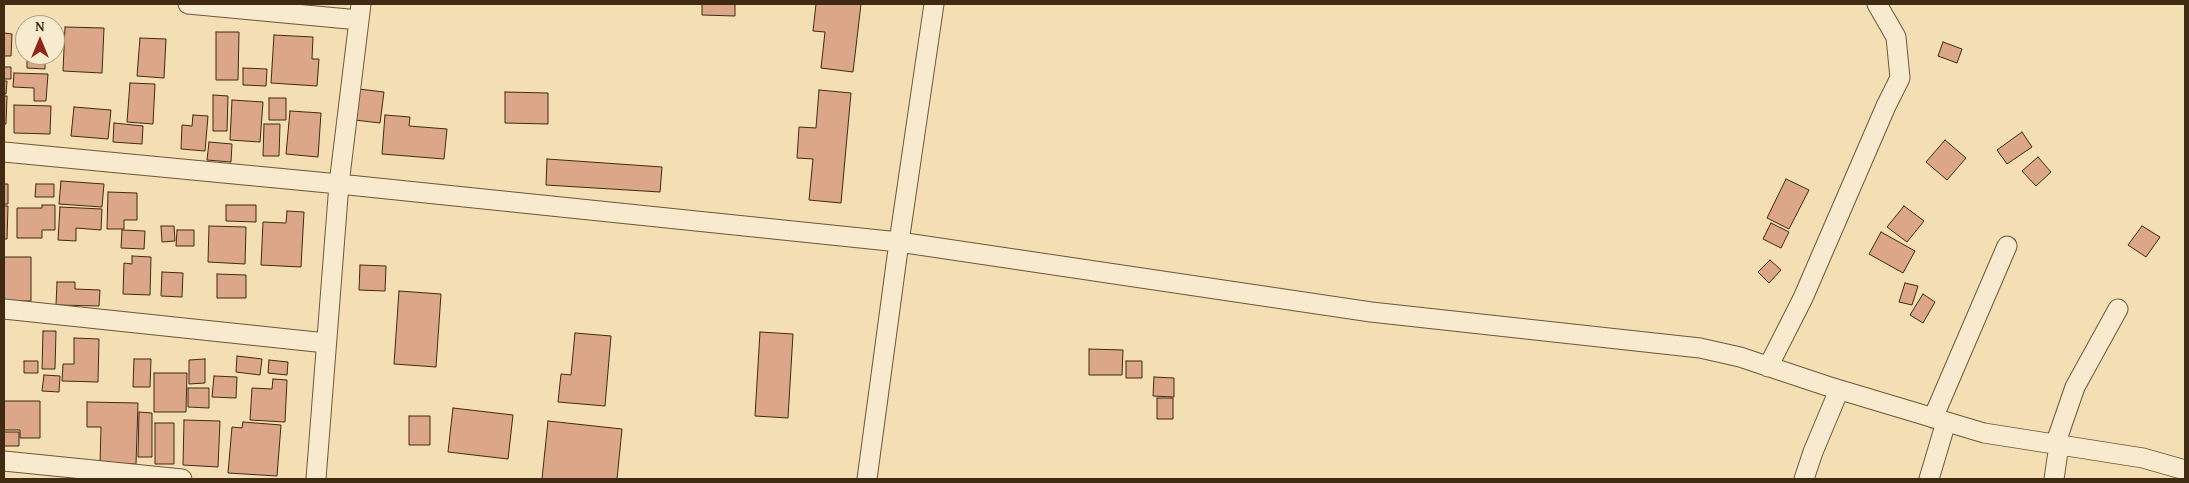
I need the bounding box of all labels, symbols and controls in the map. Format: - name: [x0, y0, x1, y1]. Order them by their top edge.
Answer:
- north arrow: [15, 15, 65, 65]
- text: N: [35, 16, 45, 36]

